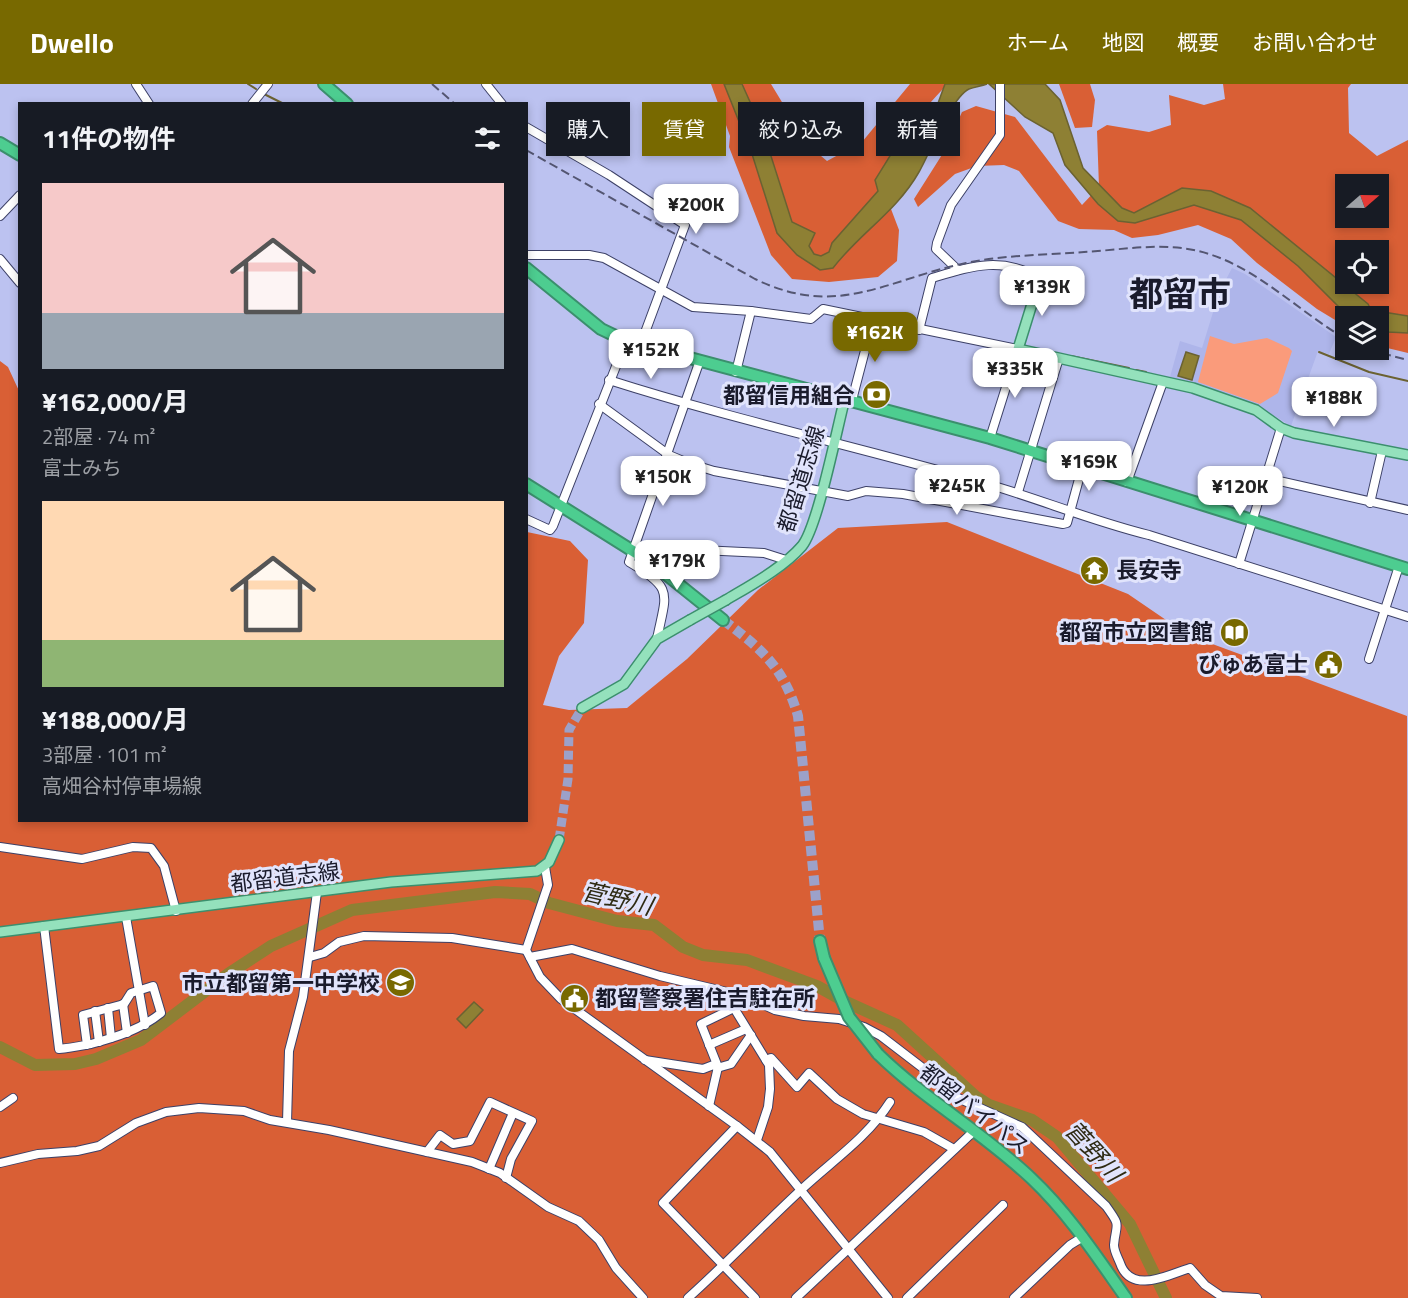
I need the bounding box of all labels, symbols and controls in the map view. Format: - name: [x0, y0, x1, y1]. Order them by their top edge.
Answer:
- text: Dwello: [30, 21, 114, 64]
- text: ホーム: [1007, 26, 1069, 58]
- text: 地図: [1102, 26, 1144, 58]
- text: 概要: [1177, 26, 1219, 58]
- text: お問い合わせ: [1252, 26, 1378, 58]
- chip: 購入: [546, 102, 630, 156]
- chip: 賃貸: [642, 102, 726, 156]
- chip: 絞り込み: [738, 102, 864, 156]
- chip: 新着: [876, 102, 960, 156]
- text: 11件の物件: [42, 119, 175, 158]
- icon: filters: [471, 122, 504, 155]
- north arrow: [1335, 174, 1389, 228]
- map controls: [1335, 174, 1389, 360]
- pin: ¥200K: [654, 184, 738, 235]
- text: ¥200K: [668, 188, 724, 219]
- icon: home: [219, 222, 327, 330]
- button: locate: [1335, 240, 1389, 294]
- pin: ¥139K: [1000, 266, 1084, 317]
- district label: 都留市: [1129, 267, 1231, 319]
- text: ¥139K: [1014, 270, 1070, 301]
- button: layers: [1335, 306, 1389, 360]
- pin: ¥162K: [833, 312, 917, 363]
- text: ¥162K: [847, 316, 903, 347]
- pin: ¥152K: [609, 329, 693, 380]
- text: ¥152K: [623, 333, 679, 364]
- pin: ¥335K: [973, 348, 1057, 399]
- text: ¥335K: [987, 352, 1043, 383]
- pin: ¥188K: [1292, 377, 1376, 428]
- place label: 都留信用組合: [723, 378, 855, 412]
- bank icon: 都留信用組合: [860, 379, 892, 411]
- text: ¥188K: [1306, 381, 1362, 412]
- text: ¥162,000/月: [42, 382, 189, 421]
- text: 2部屋 · 74 m²: [42, 421, 155, 452]
- street label: 都留道志線: [769, 421, 833, 537]
- pin: ¥169K: [1047, 441, 1131, 492]
- text: ¥169K: [1061, 445, 1117, 476]
- text: 富士みち: [42, 452, 122, 483]
- pin: ¥150K: [621, 456, 705, 507]
- text: ¥150K: [635, 460, 691, 491]
- pin: ¥245K: [915, 465, 999, 516]
- pin: ¥120K: [1198, 466, 1282, 517]
- text: ¥245K: [929, 469, 985, 500]
- text: ¥120K: [1212, 470, 1268, 501]
- icon: home: [219, 540, 327, 648]
- pin: ¥179K: [635, 540, 719, 591]
- text: ¥179K: [649, 544, 705, 575]
- place label: 長安寺: [1116, 553, 1182, 587]
- temple icon: 長安寺: [1079, 554, 1111, 586]
- place label: 都留市立図書館: [1059, 615, 1213, 649]
- library icon: 都留市立図書館: [1218, 616, 1250, 648]
- place label: ぴゅあ富士: [1198, 647, 1308, 681]
- public building icon: ぴゅあ富士: [1313, 648, 1345, 680]
- text: ¥188,000/月: [42, 700, 189, 739]
- text: 3部屋 · 101 m²: [42, 739, 167, 770]
- text: 高畑谷村停車場線: [42, 770, 202, 801]
- street label: 都留道志線: [228, 853, 342, 901]
- water label: 菅野川: [578, 872, 659, 924]
- place label: 市立都留第一中学校: [182, 966, 380, 1000]
- school or university icon: 市立都留第一中学校: [385, 967, 417, 999]
- place label: 都留警察署住吉駐在所: [595, 981, 815, 1015]
- public building icon: 都留警察署住吉駐在所: [558, 982, 590, 1014]
- street label: 都留バイパス: [913, 1055, 1037, 1163]
- water label: 菅野川: [1057, 1112, 1133, 1192]

